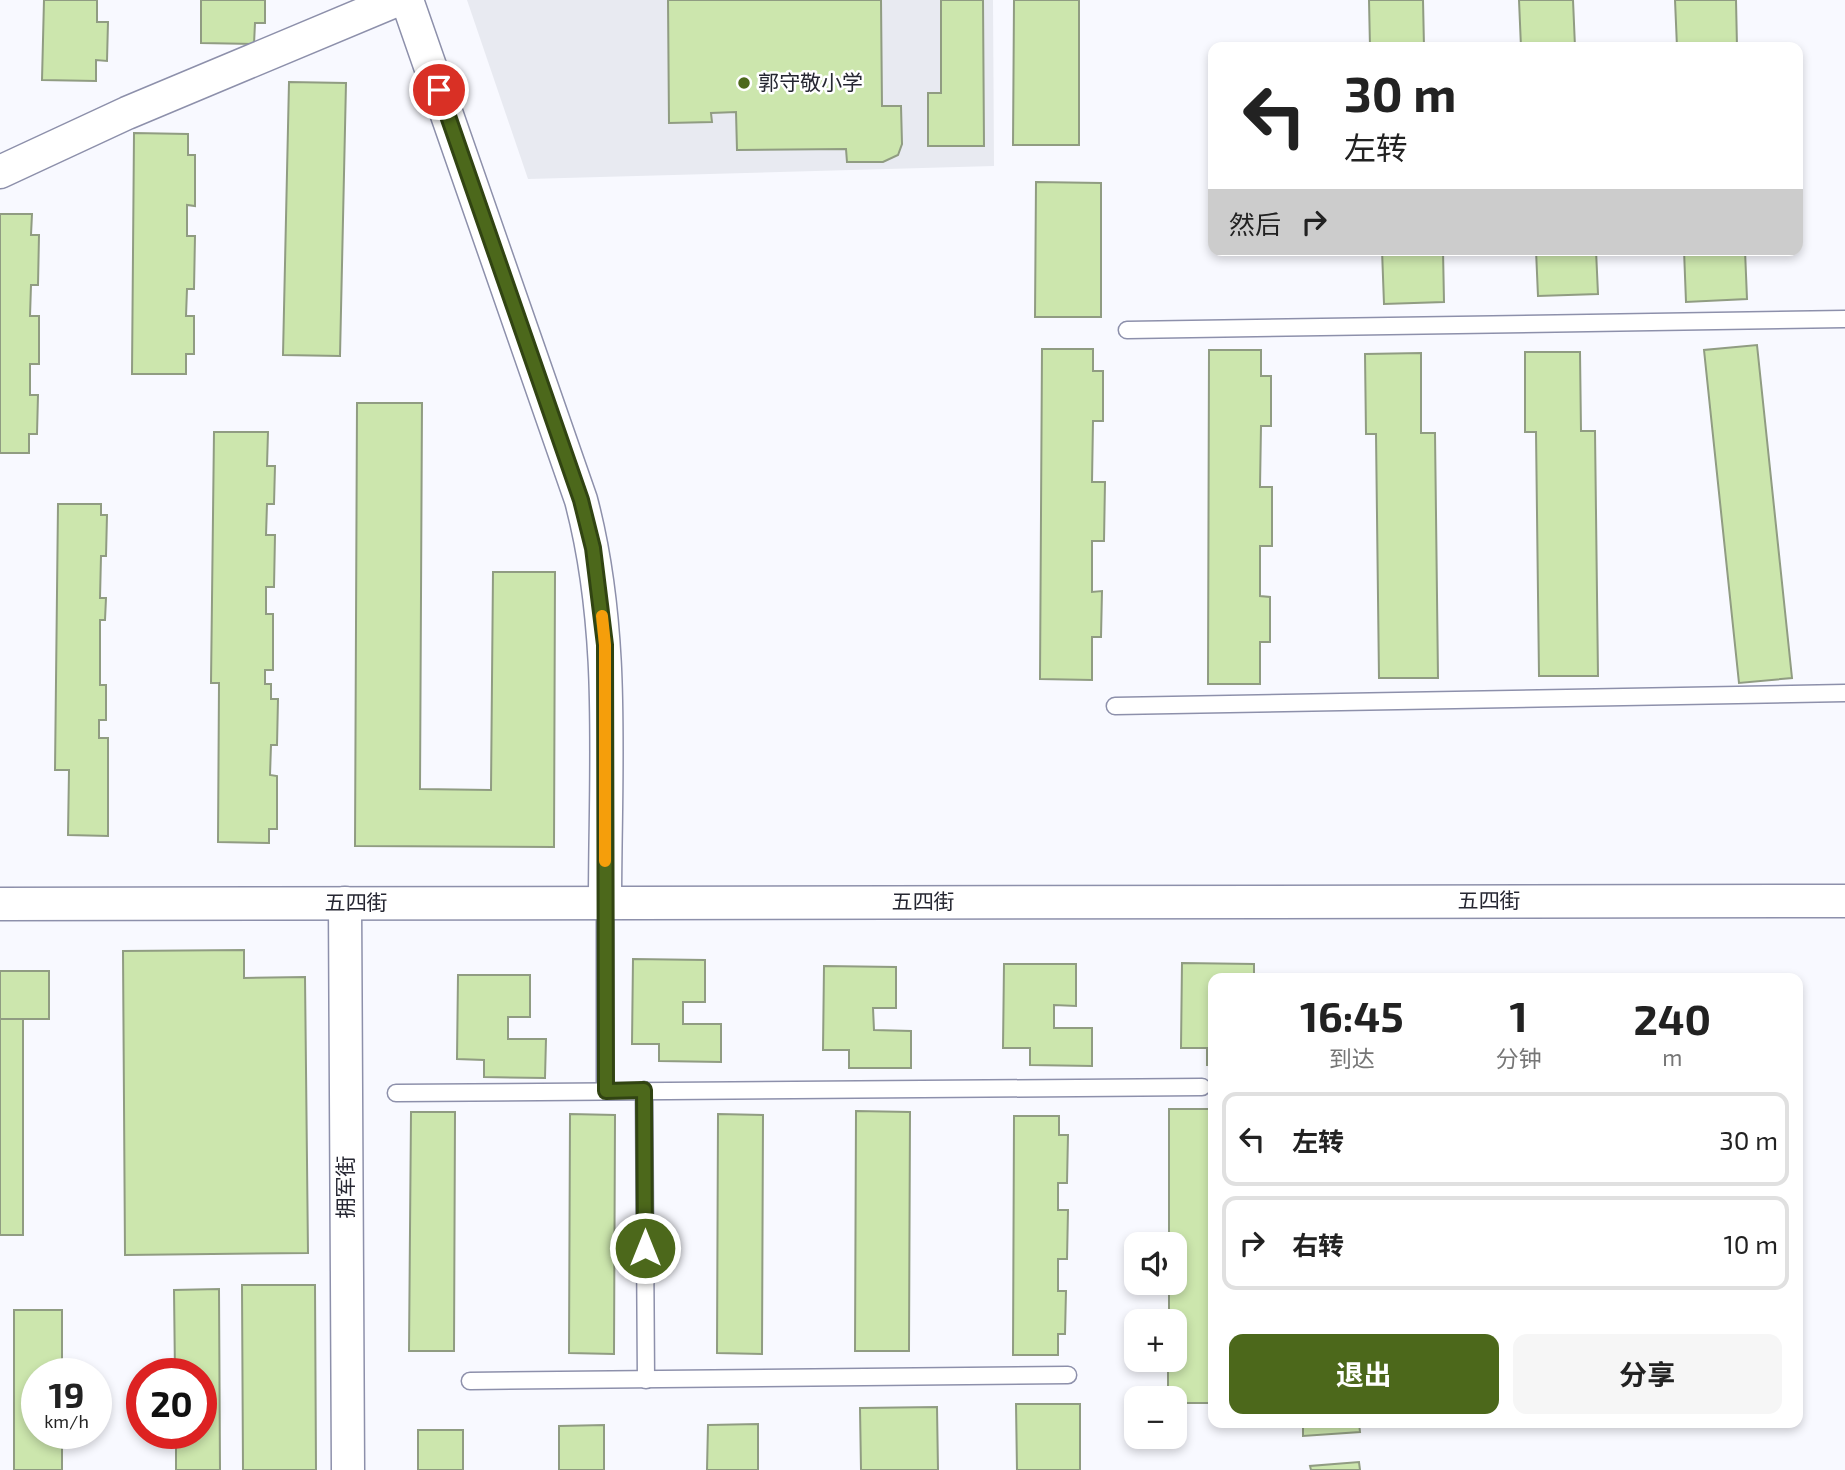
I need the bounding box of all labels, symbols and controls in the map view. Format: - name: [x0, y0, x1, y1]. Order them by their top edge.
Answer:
- pin: [409, 60, 469, 120]
- text: 30 m: [1344, 63, 1456, 122]
- place label: 郭守敬小学: [758, 69, 863, 94]
- icon: left: [1229, 70, 1320, 161]
- icon: arrive: [420, 71, 458, 109]
- marker: 郭守敬小学: [736, 75, 752, 91]
- text: 左转: [1344, 128, 1408, 166]
- icon: right: [1295, 203, 1333, 241]
- text: 然后: [1229, 208, 1281, 239]
- street label: 五四街: [1458, 887, 1521, 912]
- street label: 五四街: [892, 888, 955, 913]
- street label: 五四街: [325, 889, 388, 914]
- text: 16:45: [1300, 990, 1404, 1040]
- text: 1: [1509, 990, 1528, 1040]
- text: 240: [1633, 993, 1711, 1043]
- text: m: [1662, 1043, 1682, 1071]
- text: 到达: [1329, 1044, 1375, 1072]
- text: 分钟: [1495, 1044, 1541, 1072]
- icon: left: [1233, 1120, 1271, 1158]
- text: 30 m: [1719, 1124, 1778, 1155]
- text: 左转: [1292, 1125, 1344, 1156]
- street label: 拥军街: [332, 1156, 357, 1219]
- position arrow: [608, 1211, 682, 1285]
- icon: right: [1233, 1224, 1271, 1262]
- text: 10 m: [1723, 1228, 1778, 1259]
- text: 右转: [1292, 1229, 1344, 1260]
- map controls: [1124, 1232, 1187, 1449]
- button: sound: [1124, 1232, 1187, 1295]
- button: +: [1124, 1309, 1187, 1372]
- button: 退出: [1229, 1334, 1499, 1414]
- button: 分享: [1513, 1334, 1782, 1414]
- speed limit sign: 20: [126, 1358, 217, 1449]
- text: 19: [49, 1373, 84, 1415]
- button: −: [1124, 1386, 1187, 1449]
- text: km/h: [44, 1410, 89, 1432]

